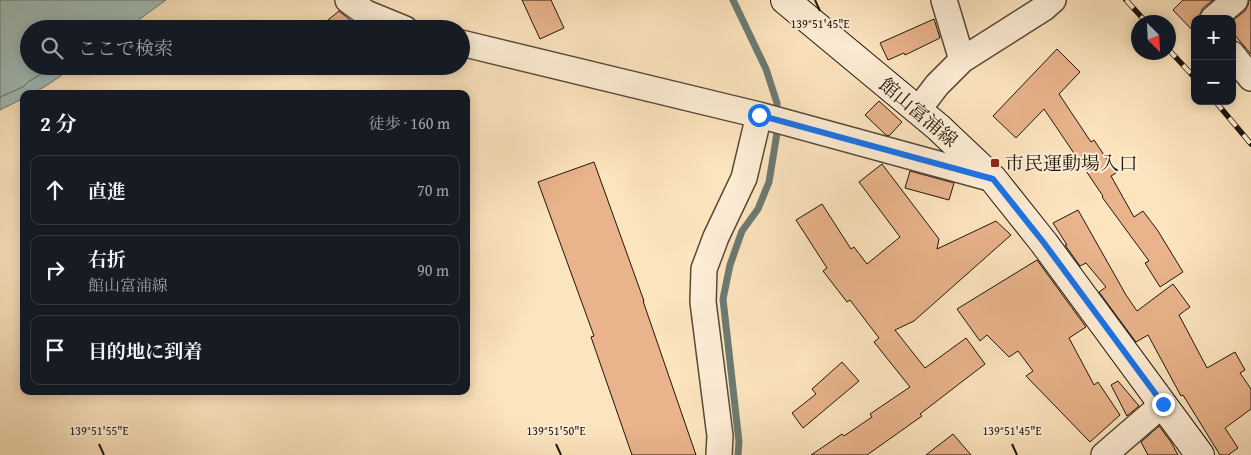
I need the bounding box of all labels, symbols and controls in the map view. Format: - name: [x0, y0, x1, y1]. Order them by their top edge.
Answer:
- text: 139°51'45"E: [790, 15, 850, 32]
- north arrow: [1131, 15, 1176, 60]
- map controls: [1191, 15, 1236, 105]
- button: +: [1191, 15, 1236, 60]
- search box: [20, 20, 470, 75]
- icon: search: [38, 34, 66, 62]
- text: ここで検索: [78, 34, 173, 62]
- button: −: [1191, 60, 1236, 105]
- street label: 館山富浦線: [874, 71, 964, 153]
- route start: [748, 104, 771, 127]
- text: 2 分: [40, 108, 77, 139]
- text: 徒歩 · 160 m: [369, 111, 450, 135]
- place label: 市民運動場入口: [1005, 149, 1138, 177]
- marker: 市民運動場入口: [989, 157, 1001, 169]
- icon: ahead: [41, 176, 69, 204]
- text: 直進: [88, 177, 126, 205]
- text: 70 m: [417, 178, 449, 202]
- text: 右折: [88, 245, 126, 273]
- icon: right: [41, 256, 69, 284]
- text: 90 m: [417, 258, 449, 282]
- text: 館山富浦線: [88, 273, 168, 297]
- icon: arrive: [41, 336, 69, 364]
- text: 目的地に到着: [88, 337, 202, 365]
- route end: [1152, 393, 1175, 416]
- text: 139°51'55"E: [69, 422, 129, 439]
- text: 139°51'50"E: [526, 422, 586, 439]
- text: 139°51'45"E: [982, 422, 1042, 439]

